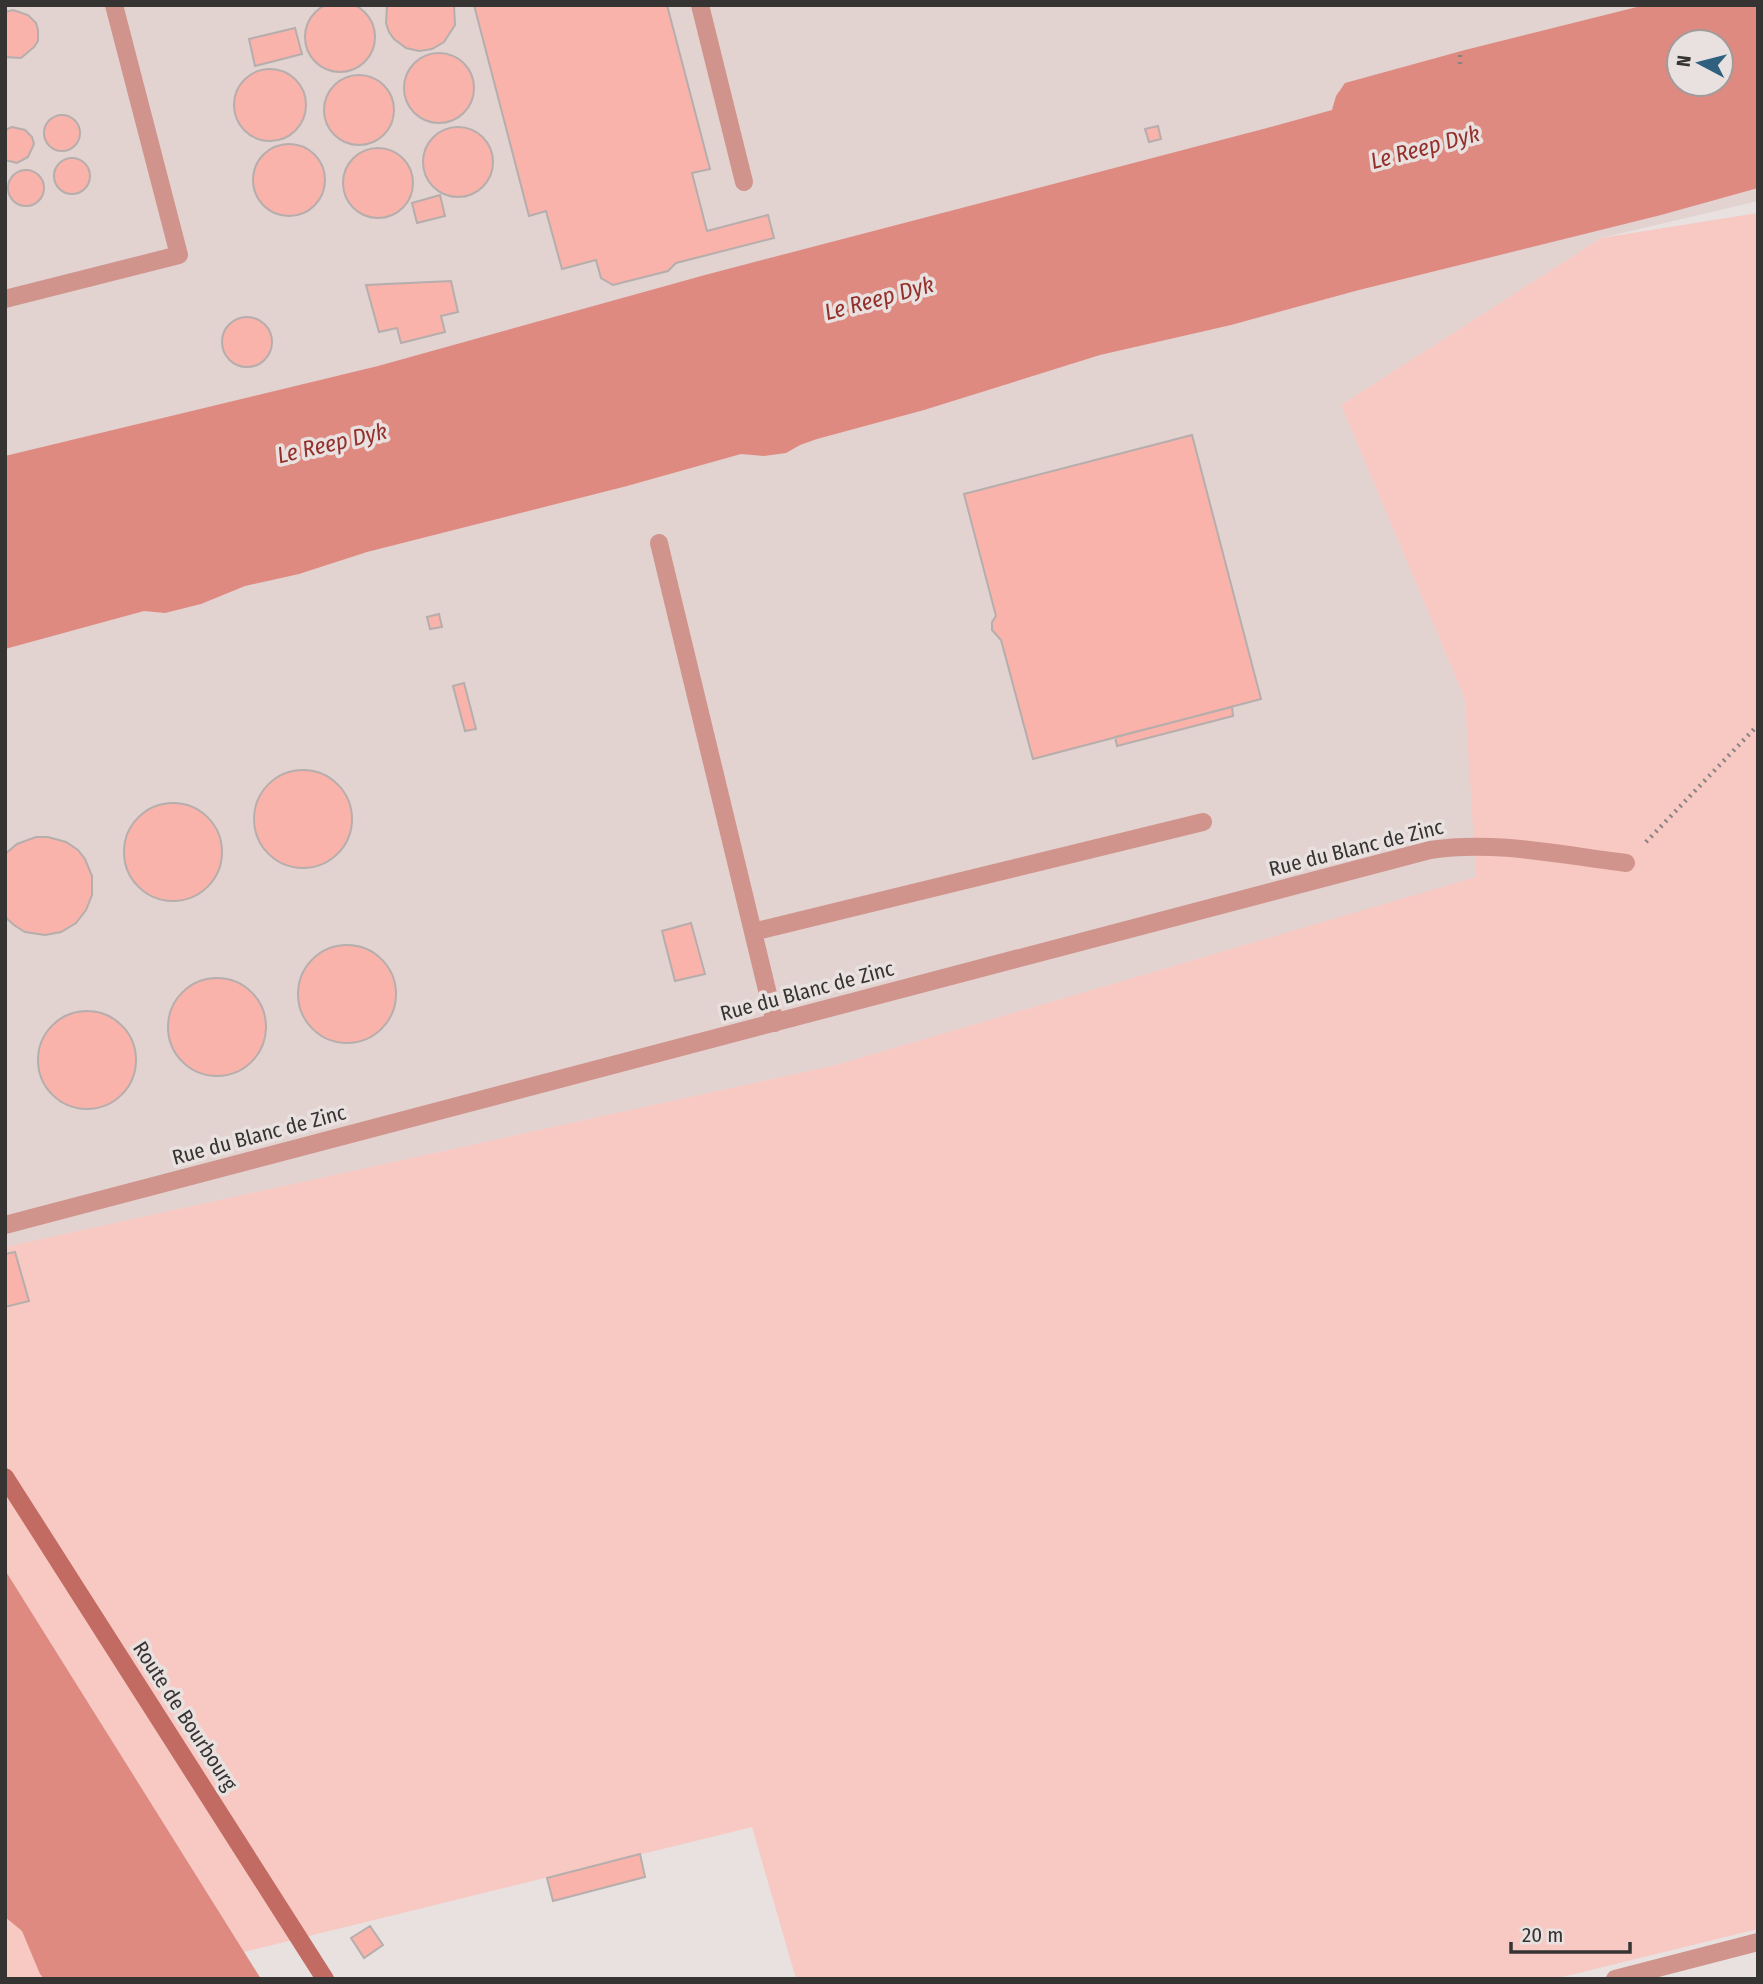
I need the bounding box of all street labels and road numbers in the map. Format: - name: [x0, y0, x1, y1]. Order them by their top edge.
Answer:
- street label: Rue du Blanc de Zinc: [1266, 814, 1446, 882]
- street label: Rue du Blanc de Zinc: [717, 955, 897, 1027]
- street label: Rue du Blanc de Zinc: [169, 1099, 349, 1171]
- street label: Route de Bourbourg: [127, 1637, 243, 1796]

